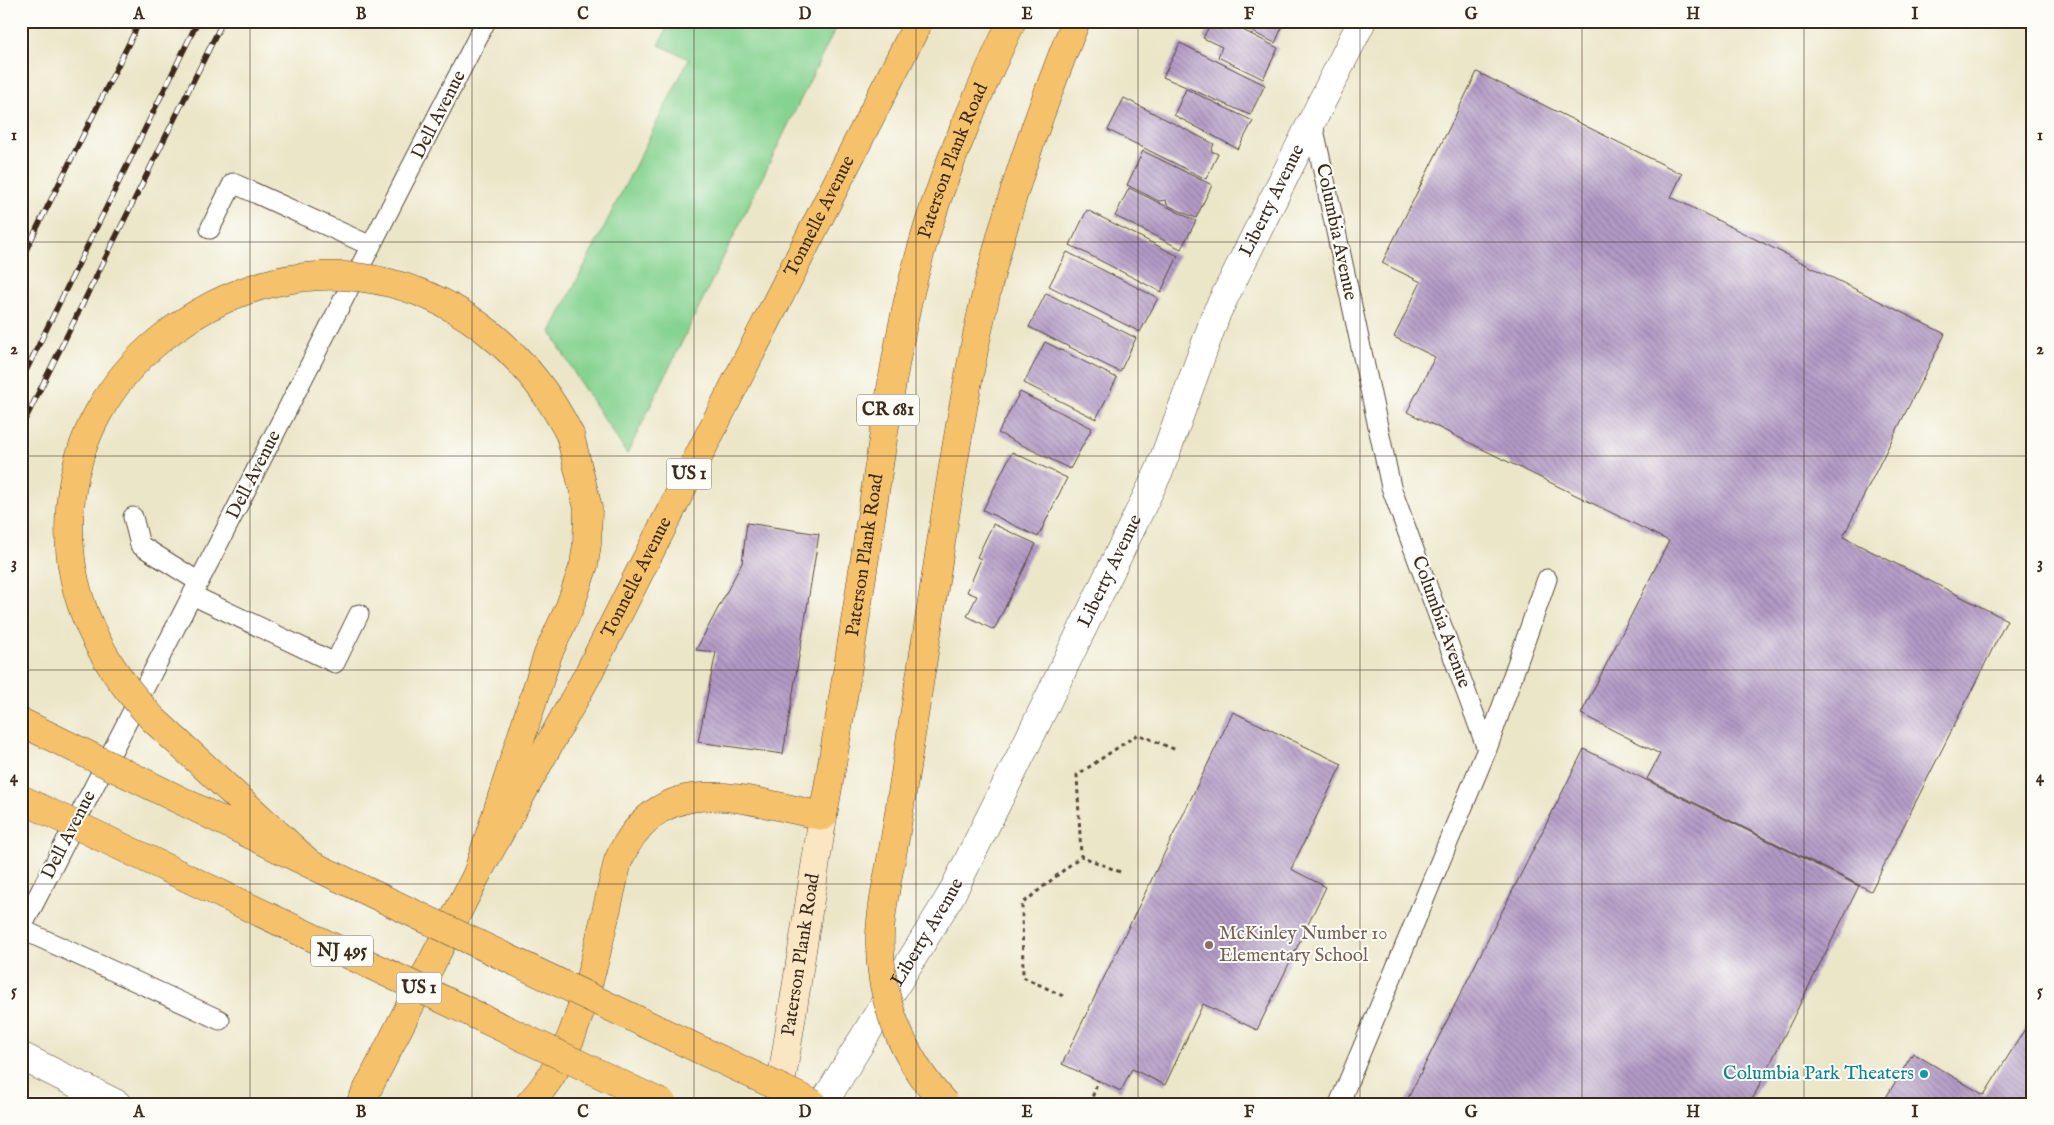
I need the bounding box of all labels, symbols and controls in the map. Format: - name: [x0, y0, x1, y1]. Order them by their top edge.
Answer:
- text: A: [133, 5, 146, 25]
- text: B: [356, 5, 367, 25]
- text: C: [577, 5, 589, 25]
- text: D: [799, 5, 812, 25]
- text: E: [1021, 5, 1033, 25]
- text: F: [1244, 5, 1255, 25]
- text: G: [1465, 5, 1478, 25]
- text: H: [1686, 5, 1700, 25]
- text: I: [1912, 5, 1919, 25]
- street label: Dell Avenue: [406, 66, 472, 163]
- street label: Paterson Plank Road: [913, 79, 994, 241]
- text: 1: [11, 126, 17, 146]
- text: 1: [2037, 126, 2043, 146]
- street label: Liberty Avenue: [1234, 140, 1311, 261]
- street label: Tonnelle Avenue: [779, 151, 861, 281]
- street label: Columbia Avenue: [1310, 162, 1362, 303]
- text: 2: [10, 340, 18, 360]
- text: 2: [2036, 340, 2044, 360]
- road number: CR 681: [857, 394, 919, 426]
- street label: Dell Avenue: [221, 426, 287, 523]
- road number: US 1: [666, 458, 712, 489]
- street label: Paterson Plank Road: [841, 471, 890, 638]
- street label: Liberty Avenue: [1073, 511, 1148, 632]
- street label: Tonnelle Avenue: [596, 513, 678, 642]
- street label: Columbia Avenue: [1406, 553, 1476, 692]
- text: 3: [11, 554, 17, 574]
- text: 3: [2037, 554, 2043, 574]
- text: 4: [10, 768, 19, 788]
- text: 4: [2036, 768, 2045, 788]
- street label: Dell Avenue: [36, 786, 102, 883]
- street label: Paterson Plank Road: [777, 871, 826, 1038]
- street label: Liberty Avenue: [886, 874, 970, 991]
- place label: McKinley Number 10 Elementary School: [1219, 922, 1388, 968]
- road number: NJ 495: [311, 936, 373, 966]
- marker: McKinley Number 10 Elementary School: [1203, 939, 1215, 951]
- road number: US 1: [396, 972, 442, 1004]
- text: 5: [11, 982, 17, 1002]
- text: 5: [2037, 982, 2043, 1002]
- place label: Columbia Park Theaters: [1723, 1062, 1914, 1086]
- marker: Columbia Park Theaters: [1918, 1068, 1930, 1080]
- text: A: [133, 1103, 146, 1123]
- text: B: [356, 1103, 367, 1123]
- text: C: [577, 1103, 589, 1123]
- text: D: [799, 1103, 812, 1123]
- text: E: [1021, 1103, 1033, 1123]
- text: F: [1244, 1103, 1255, 1123]
- text: G: [1465, 1103, 1478, 1123]
- text: H: [1686, 1103, 1700, 1123]
- text: I: [1912, 1103, 1919, 1123]

